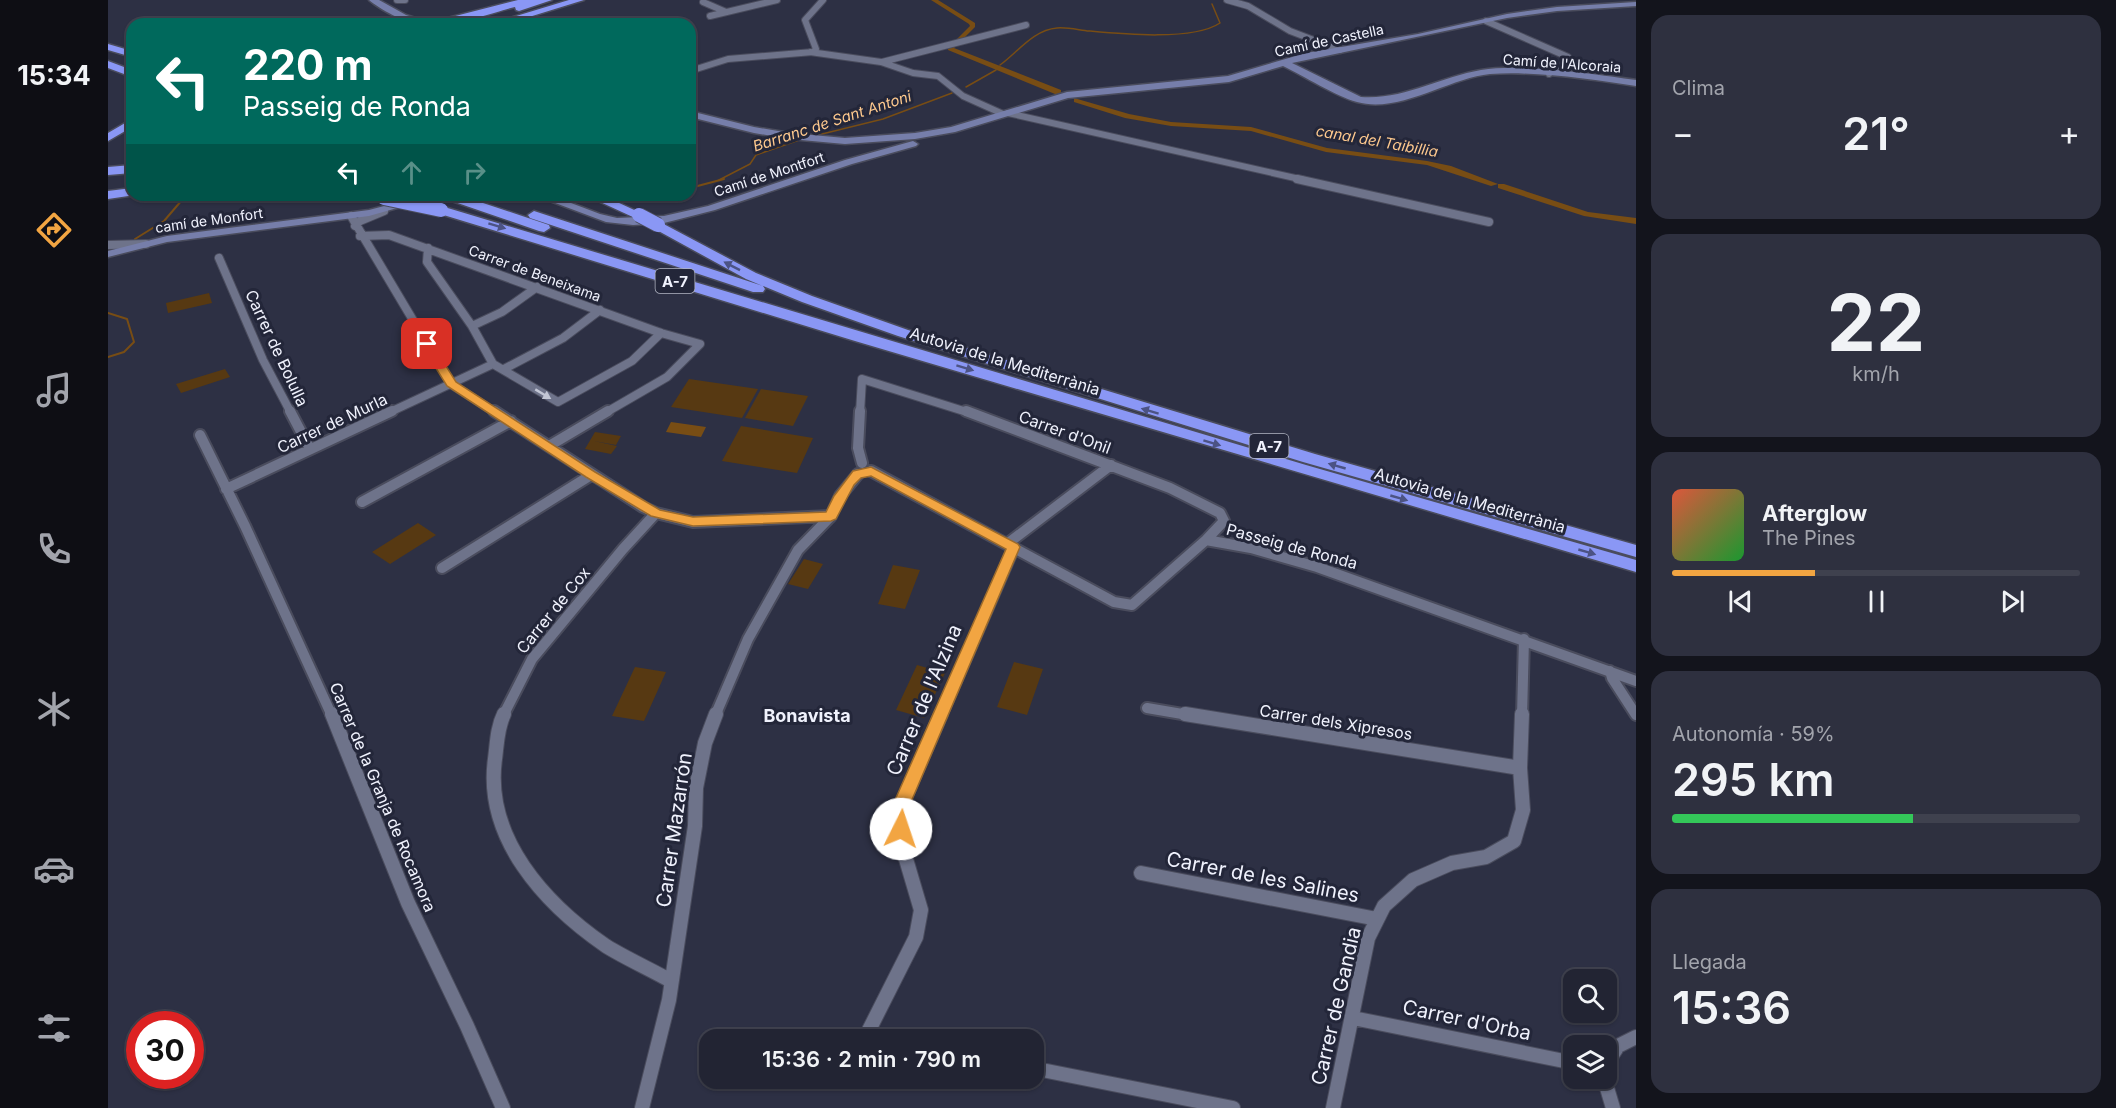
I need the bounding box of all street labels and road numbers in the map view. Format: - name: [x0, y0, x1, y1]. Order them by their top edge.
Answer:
- street label: Camí de Castella: [1273, 20, 1385, 60]
- street label: Camí de l'Alcoraia: [1502, 50, 1622, 76]
- street label: Camí de Montfort: [712, 148, 827, 200]
- street label: camí de Monfort: [154, 204, 264, 236]
- street label: Carrer de Beneixama: [467, 241, 603, 305]
- road number: A-7: [656, 269, 694, 293]
- street label: Carrer de Bolulla: [241, 287, 313, 409]
- street label: Autovia de la Mediterrània: [908, 323, 1102, 399]
- street label: Carrer de Murla: [274, 389, 390, 457]
- street label: Carrer d'Onil: [1016, 406, 1114, 458]
- road number: A-7: [1250, 434, 1288, 458]
- street label: Autovia de la Mediterrània: [1372, 463, 1568, 537]
- street label: Passeig de Ronda: [1224, 519, 1360, 573]
- street label: Carrer de Cox: [512, 562, 594, 657]
- street label: Carrer de l'Alzina: [881, 621, 967, 779]
- street label: Carrer de la Granja de Rocamora: [325, 679, 441, 915]
- street label: Carrer dels Xipresos: [1258, 700, 1414, 744]
- street label: Carrer Mazarrón: [651, 751, 697, 909]
- street label: Carrer de les Salines: [1165, 847, 1361, 907]
- street label: Carrer de Gandia: [1306, 925, 1366, 1087]
- street label: Carrer d'Orba: [1401, 995, 1533, 1045]

